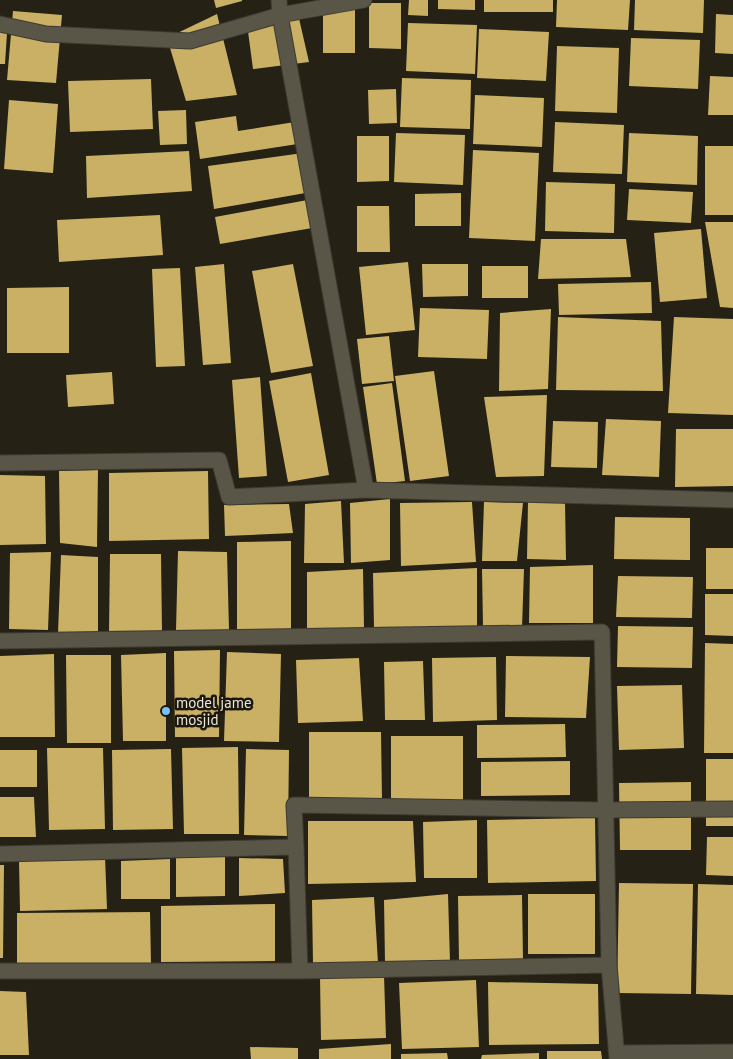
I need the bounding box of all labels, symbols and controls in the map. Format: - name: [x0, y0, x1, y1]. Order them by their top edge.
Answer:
- place label: model jame mosjid: [176, 693, 252, 729]
- marker: model jame mosjid: [160, 705, 172, 717]

